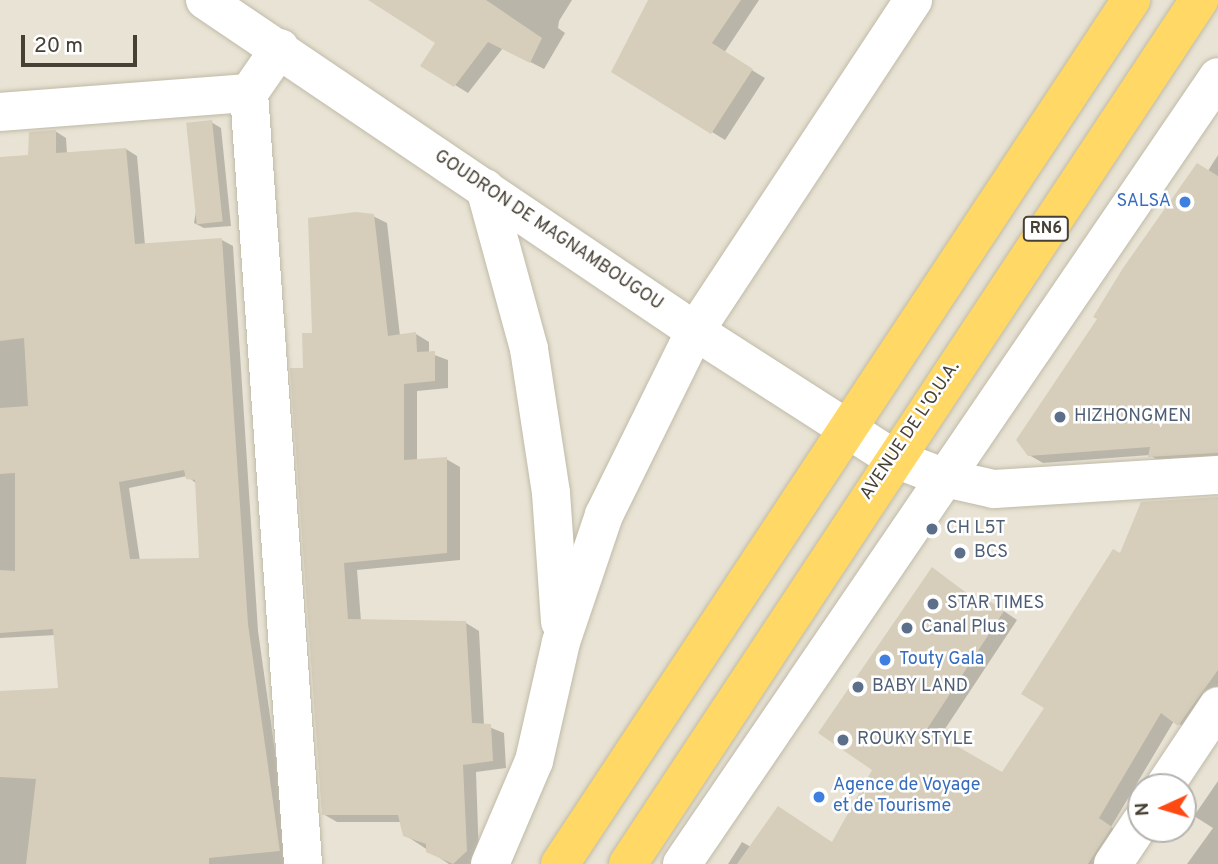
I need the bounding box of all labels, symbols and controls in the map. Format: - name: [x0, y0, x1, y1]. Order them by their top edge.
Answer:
- scale bar: [24, 21, 140, 65]
- text: 20 m: [34, 33, 83, 60]
- street label: GOUDRON DE MAGNAMBOUGOU: [430, 146, 666, 316]
- place label: SALSA: [1117, 191, 1171, 213]
- marker: SALSA: [1177, 194, 1193, 210]
- road number: RN6: [1021, 216, 1070, 242]
- street label: AVENUE DE L'O.U.A.: [857, 358, 965, 504]
- place label: HIZHONGMEN: [1074, 406, 1191, 428]
- marker: HIZHONGMEN: [1052, 409, 1068, 425]
- place label: CH L5T: [946, 518, 1006, 540]
- marker: CH L5T: [924, 521, 940, 537]
- place label: BCS: [974, 542, 1008, 564]
- marker: BCS: [952, 545, 968, 561]
- place label: STAR TIMES: [947, 593, 1045, 615]
- marker: STAR TIMES: [925, 596, 941, 612]
- place label: Canal Plus: [921, 617, 1006, 639]
- marker: Canal Plus: [899, 620, 915, 636]
- place label: Touty Gala: [899, 649, 984, 671]
- marker: Touty Gala: [877, 652, 893, 668]
- place label: BABY LAND: [872, 676, 969, 698]
- marker: BABY LAND: [850, 679, 866, 695]
- place label: ROUKY STYLE: [857, 729, 974, 751]
- marker: ROUKY STYLE: [835, 732, 851, 748]
- north arrow: [1127, 773, 1197, 843]
- place label: Agence de Voyage et de Tourisme: [833, 776, 981, 818]
- marker: Agence de Voyage et de Tourisme: [811, 789, 827, 805]
- text: N: [1131, 802, 1155, 817]

